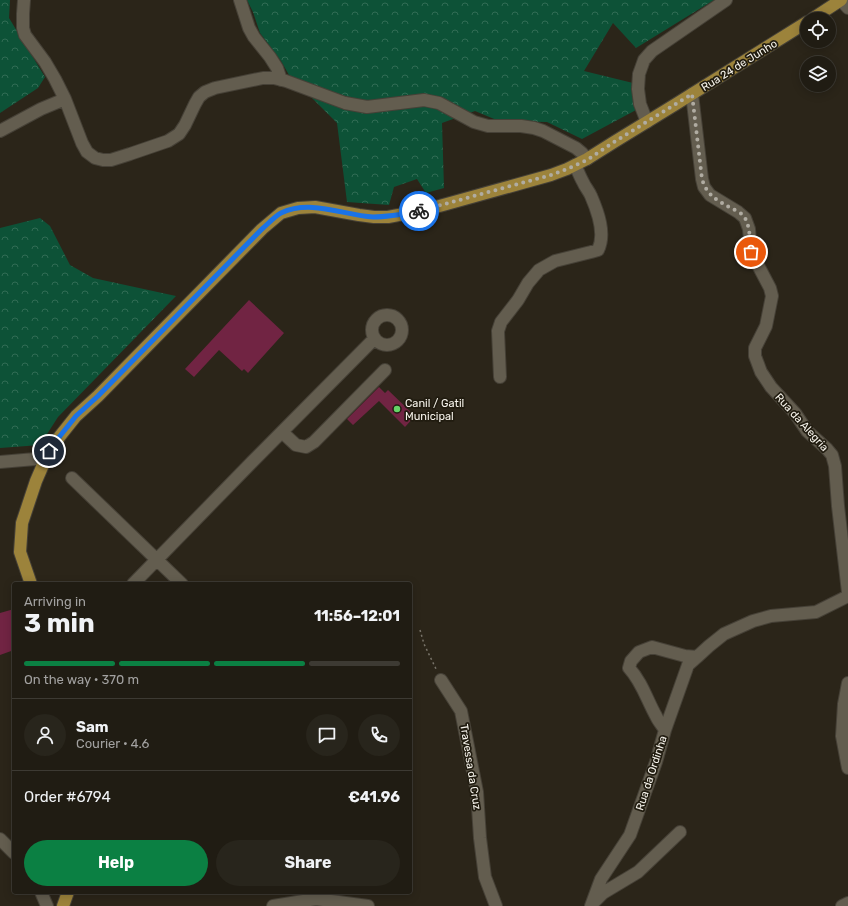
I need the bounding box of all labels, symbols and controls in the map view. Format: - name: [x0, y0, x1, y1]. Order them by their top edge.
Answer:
- map controls: [800, 12, 836, 92]
- button: locate: [800, 12, 836, 48]
- street label: Rua 24 de Junho: [699, 37, 780, 94]
- button: layers: [800, 56, 836, 92]
- courier: [399, 191, 439, 231]
- icon: bike: [408, 200, 430, 222]
- pin: [734, 235, 768, 269]
- icon: bag: [740, 241, 762, 263]
- street label: Rua da Alegria: [772, 391, 831, 454]
- place label: Canil / Gatil Municipal: [405, 397, 464, 423]
- marker: Canil / Gatil Municipal: [392, 404, 402, 414]
- pin: [32, 434, 66, 468]
- icon: home: [38, 440, 60, 462]
- text: Arriving in: [24, 594, 86, 609]
- text: 11:56–12:01: [314, 607, 400, 625]
- text: 3 min: [24, 608, 95, 639]
- text: On the way · 370 m: [24, 672, 139, 687]
- button: person: [24, 714, 66, 756]
- button: chat: [306, 714, 348, 756]
- button: phone: [358, 714, 400, 756]
- text: Sam: [76, 718, 109, 736]
- street label: Travessa da Cruz: [457, 723, 484, 811]
- street label: Rua da Ordinha: [633, 734, 670, 812]
- text: Courier · 4.6: [76, 736, 149, 751]
- text: Order #6794: [24, 788, 111, 806]
- text: €41.96: [348, 788, 400, 806]
- button: Help: [24, 840, 208, 886]
- button: Share: [216, 840, 400, 886]

